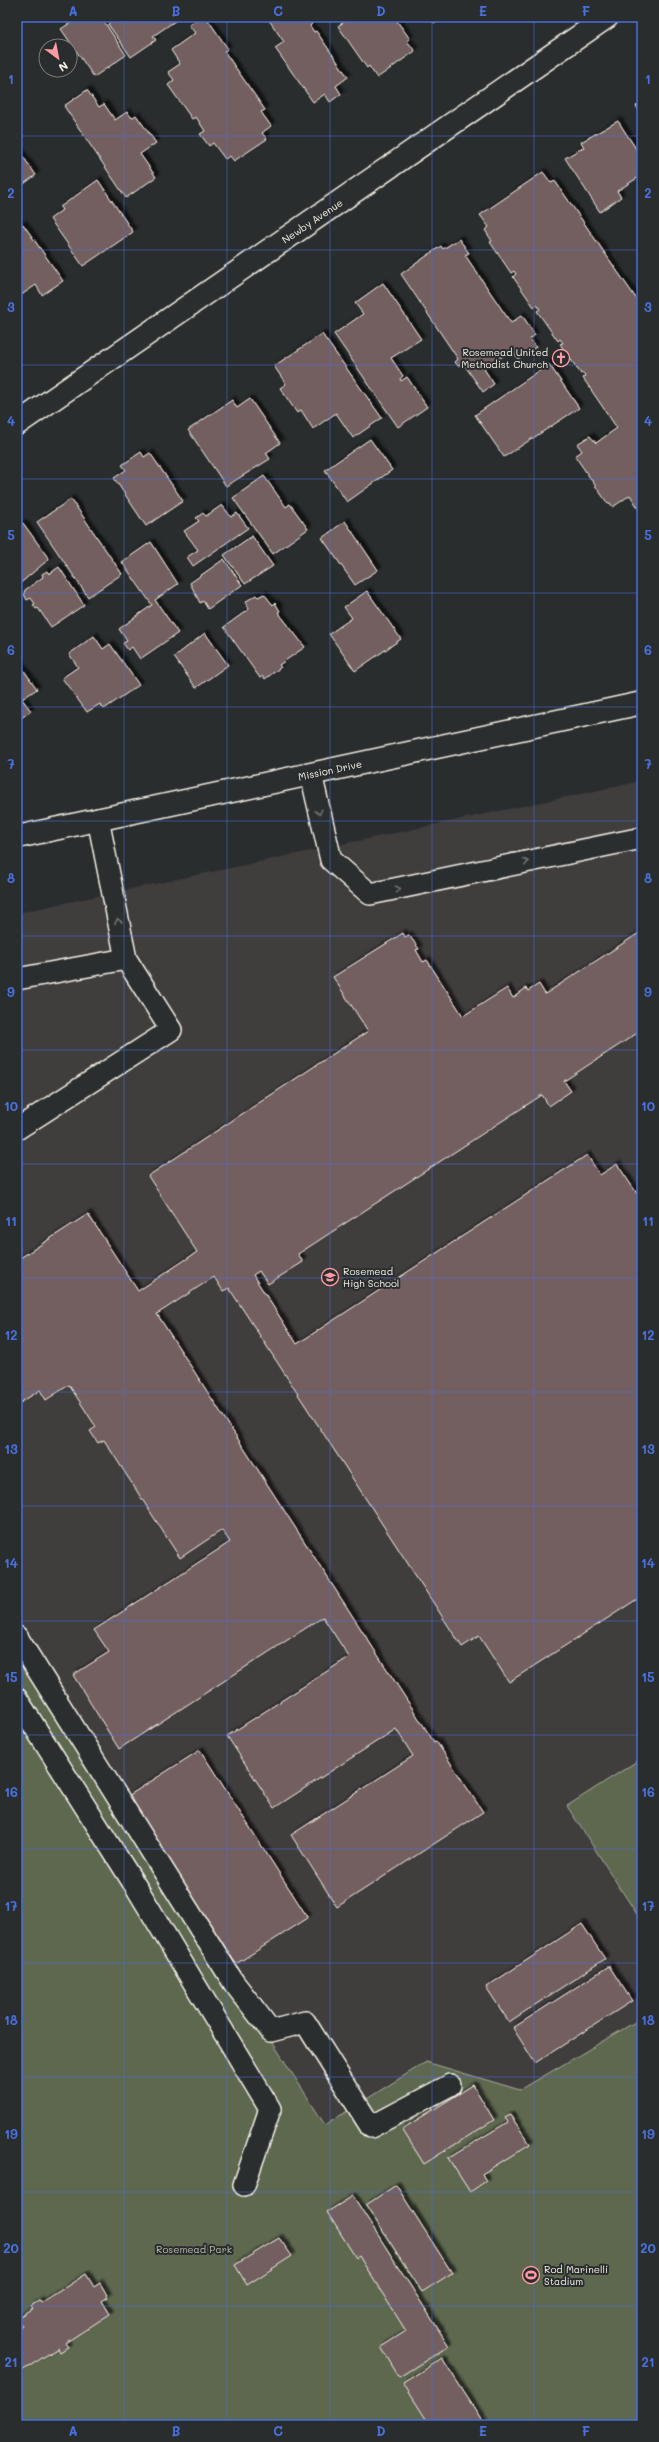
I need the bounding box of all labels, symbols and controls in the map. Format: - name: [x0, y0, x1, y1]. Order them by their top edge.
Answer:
- text: A: [68, 2, 78, 19]
- text: B: [172, 2, 181, 19]
- text: C: [273, 2, 283, 19]
- text: D: [376, 2, 386, 19]
- text: E: [479, 2, 487, 19]
- text: F: [582, 2, 590, 19]
- north arrow: [38, 38, 78, 78]
- text: N: [56, 58, 71, 75]
- text: 1: [8, 70, 14, 87]
- text: 1: [645, 70, 651, 87]
- text: 2: [7, 184, 15, 201]
- text: 2: [644, 184, 652, 201]
- street label: Newby Avenue: [279, 195, 345, 247]
- text: 3: [7, 298, 15, 315]
- text: 3: [644, 298, 652, 315]
- place label: Rosemead United Methodist Church: [461, 345, 548, 371]
- church icon: Rosemead United Methodist Church: [551, 348, 571, 368]
- text: 4: [7, 412, 15, 429]
- text: 4: [644, 412, 652, 429]
- text: 5: [7, 526, 15, 543]
- text: 5: [644, 526, 652, 543]
- text: 6: [7, 641, 15, 658]
- text: 6: [644, 641, 652, 658]
- text: 7: [7, 755, 15, 772]
- text: 7: [644, 755, 652, 772]
- street label: Mission Drive: [297, 756, 363, 784]
- one-way arrow: [315, 809, 323, 815]
- one-way arrow: [522, 859, 529, 867]
- text: 8: [7, 869, 15, 886]
- text: 8: [644, 869, 652, 886]
- one-way arrow: [395, 885, 401, 893]
- one-way arrow: [115, 917, 123, 924]
- text: 9: [7, 983, 15, 1000]
- text: 9: [644, 983, 652, 1000]
- text: 10: [4, 1097, 18, 1114]
- text: 10: [641, 1097, 655, 1114]
- text: 11: [5, 1212, 17, 1229]
- text: 11: [642, 1212, 654, 1229]
- place label: Rosemead High School: [343, 1264, 399, 1290]
- school or university icon: Rosemead High School: [320, 1267, 340, 1287]
- text: 12: [4, 1326, 18, 1343]
- text: 12: [641, 1326, 655, 1343]
- text: 13: [4, 1440, 18, 1457]
- text: 13: [641, 1440, 655, 1457]
- text: 14: [4, 1554, 18, 1571]
- text: 14: [641, 1554, 655, 1571]
- text: 15: [4, 1668, 18, 1685]
- text: 15: [641, 1668, 655, 1685]
- text: 16: [4, 1783, 18, 1800]
- text: 16: [641, 1783, 655, 1800]
- text: 17: [4, 1897, 18, 1914]
- text: 17: [641, 1897, 655, 1914]
- text: 18: [4, 2011, 18, 2028]
- text: 18: [641, 2011, 655, 2028]
- text: 19: [4, 2125, 18, 2142]
- text: 19: [641, 2125, 655, 2142]
- text: 20: [3, 2239, 19, 2256]
- text: 20: [640, 2239, 656, 2256]
- park label: Rosemead Park: [156, 2242, 232, 2256]
- place label: Rod Marinelli Stadium: [544, 2262, 608, 2288]
- sports icon: Rod Marinelli Stadium: [521, 2265, 541, 2285]
- text: 21: [4, 2353, 18, 2370]
- text: 21: [641, 2353, 655, 2370]
- text: A: [68, 2422, 78, 2439]
- text: B: [172, 2422, 181, 2439]
- text: C: [273, 2422, 283, 2439]
- text: D: [376, 2422, 386, 2439]
- text: E: [479, 2422, 487, 2439]
- text: F: [582, 2422, 590, 2439]

